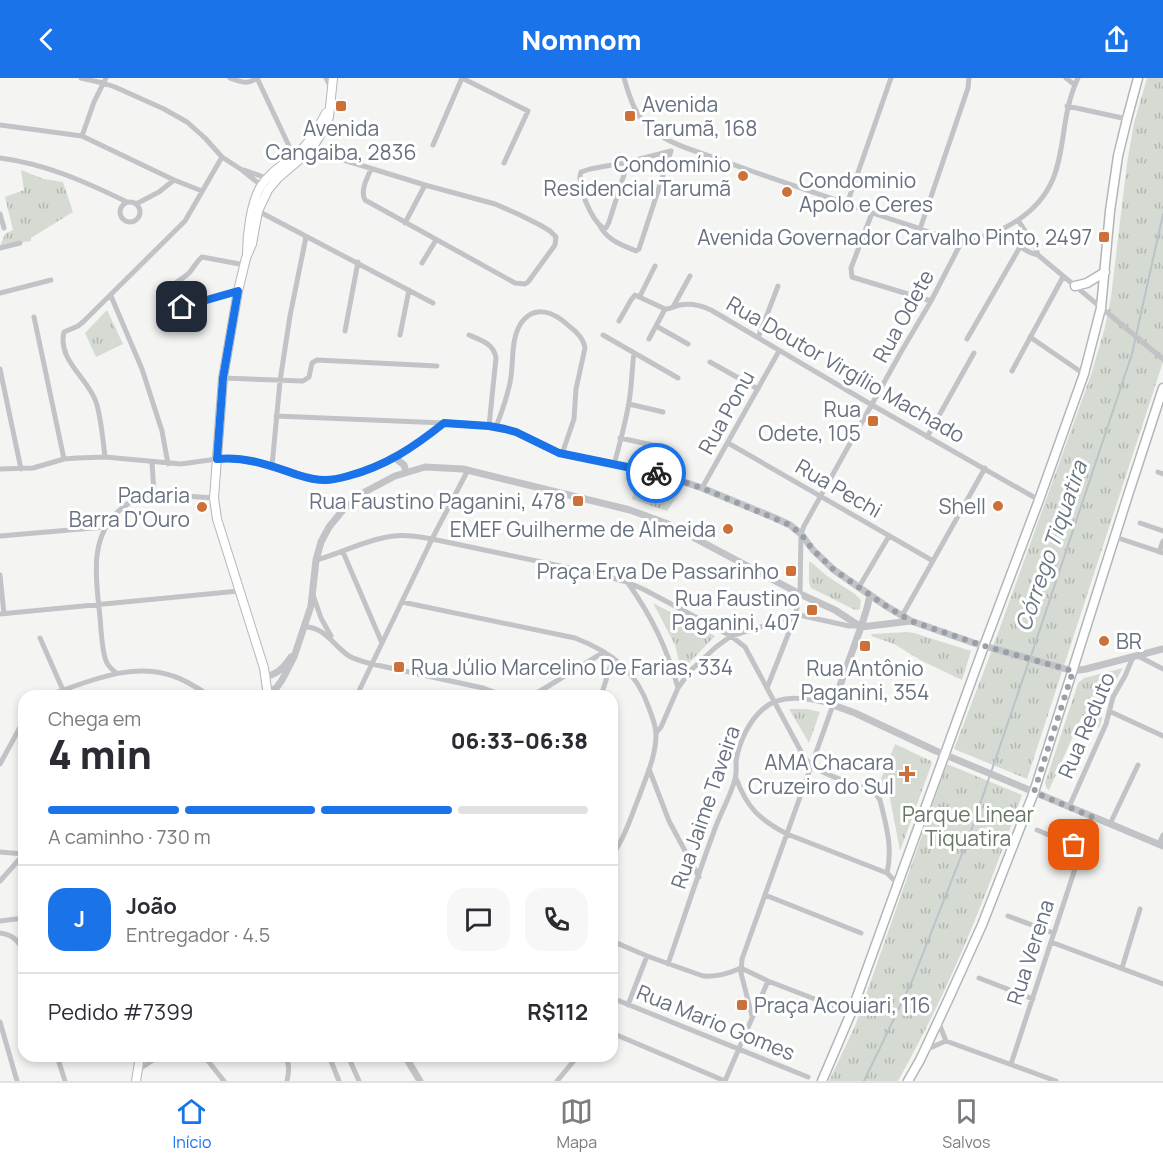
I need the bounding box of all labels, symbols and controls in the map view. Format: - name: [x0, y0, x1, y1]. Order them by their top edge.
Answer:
- text: Nomnom: [522, 21, 641, 58]
- icon: back: [30, 23, 63, 56]
- icon: share: [1100, 23, 1133, 56]
- place label: Avenida Tarumã, 168: [642, 90, 757, 142]
- marker: Avenida Cangaiba, 2836: [334, 99, 348, 113]
- marker: Avenida Tarumã, 168: [623, 109, 637, 123]
- place label: Avenida Cangaiba, 2836: [266, 114, 416, 166]
- place label: Condomínio Residencial Tarumã: [544, 150, 731, 202]
- place label: Condominio Apolo e Ceres: [799, 166, 933, 218]
- marker: Condomínio Residencial Tarumã: [736, 169, 750, 183]
- marker: Condominio Apolo e Ceres: [780, 185, 794, 199]
- place label: Avenida Governador Carvalho Pinto, 2497: [697, 223, 1092, 251]
- marker: Avenida Governador Carvalho Pinto, 2497: [1097, 230, 1111, 244]
- street label: Rua Odete: [866, 265, 940, 367]
- pin: [156, 281, 207, 332]
- street label: Rua Doutor Virgílio Machado: [722, 289, 970, 449]
- icon: home: [165, 290, 198, 323]
- street label: Rua Ponu: [692, 365, 760, 459]
- place label: Rua Odete, 105: [758, 395, 861, 447]
- marker: Rua Odete, 105: [866, 414, 880, 428]
- courier: [626, 443, 686, 503]
- street label: Rua Pechi: [791, 452, 887, 524]
- water label: Córrego Tiquatira: [1008, 455, 1095, 635]
- icon: bike: [640, 457, 673, 490]
- place label: Padaria Barra D'Ouro: [69, 481, 190, 533]
- place label: Rua Faustino Paganini, 478: [309, 487, 566, 515]
- place label: Shell: [938, 492, 986, 520]
- marker: Rua Faustino Paganini, 478: [571, 494, 585, 508]
- marker: Shell: [991, 499, 1005, 513]
- marker: Padaria Barra D'Ouro: [195, 500, 209, 514]
- place label: EMEF Guilherme de Almeida: [450, 515, 716, 543]
- marker: EMEF Guilherme de Almeida: [721, 522, 735, 536]
- place label: Praça Erva De Passarinho: [537, 557, 779, 585]
- marker: Praça Erva De Passarinho: [784, 564, 798, 578]
- place label: Rua Faustino Paganini, 407: [672, 584, 800, 636]
- marker: Rua Faustino Paganini, 407: [805, 603, 819, 617]
- place label: BR: [1116, 627, 1142, 655]
- marker: BR: [1097, 634, 1111, 648]
- marker: Rua Antônio Paganini, 354: [858, 639, 872, 653]
- place label: Rua Júlio Marcelino De Farias, 334: [411, 653, 733, 681]
- place label: Rua Antônio Paganini, 354: [801, 654, 929, 706]
- marker: Rua Júlio Marcelino De Farias, 334: [392, 660, 406, 674]
- street label: Rua Reduto: [1051, 668, 1121, 782]
- text: Chega em: [48, 705, 141, 732]
- street label: Rua Jaime Taveira: [664, 722, 746, 892]
- text: 06:33–06:38: [451, 726, 588, 756]
- text: 4 min: [48, 727, 152, 781]
- place label: AMA Chacara Cruzeiro do Sul: [748, 748, 894, 800]
- marker: AMA Chacara Cruzeiro do Sul: [898, 765, 916, 783]
- park label: Parque Linear Tiquatira: [902, 800, 1035, 852]
- pin: [1048, 819, 1099, 870]
- text: A caminho · 730 m: [48, 823, 211, 850]
- icon: bag: [1057, 828, 1090, 861]
- button: chat: [447, 888, 510, 951]
- button: phone: [525, 888, 588, 951]
- text: João: [126, 891, 177, 921]
- street label: Rua Verena: [1000, 896, 1060, 1008]
- text: J: [74, 904, 85, 934]
- text: Entregador · 4.5: [126, 921, 270, 948]
- street label: Rua Mario Gomes: [633, 978, 799, 1066]
- place label: Praça Acouiari, 116: [754, 991, 931, 1019]
- text: Pedido #7399: [48, 997, 193, 1027]
- text: R$112: [527, 997, 588, 1027]
- marker: Praça Acouiari, 116: [735, 998, 749, 1012]
- tab: Início: [173, 1095, 211, 1153]
- tab: Mapa: [556, 1095, 597, 1153]
- tab: Salvos: [942, 1095, 990, 1153]

